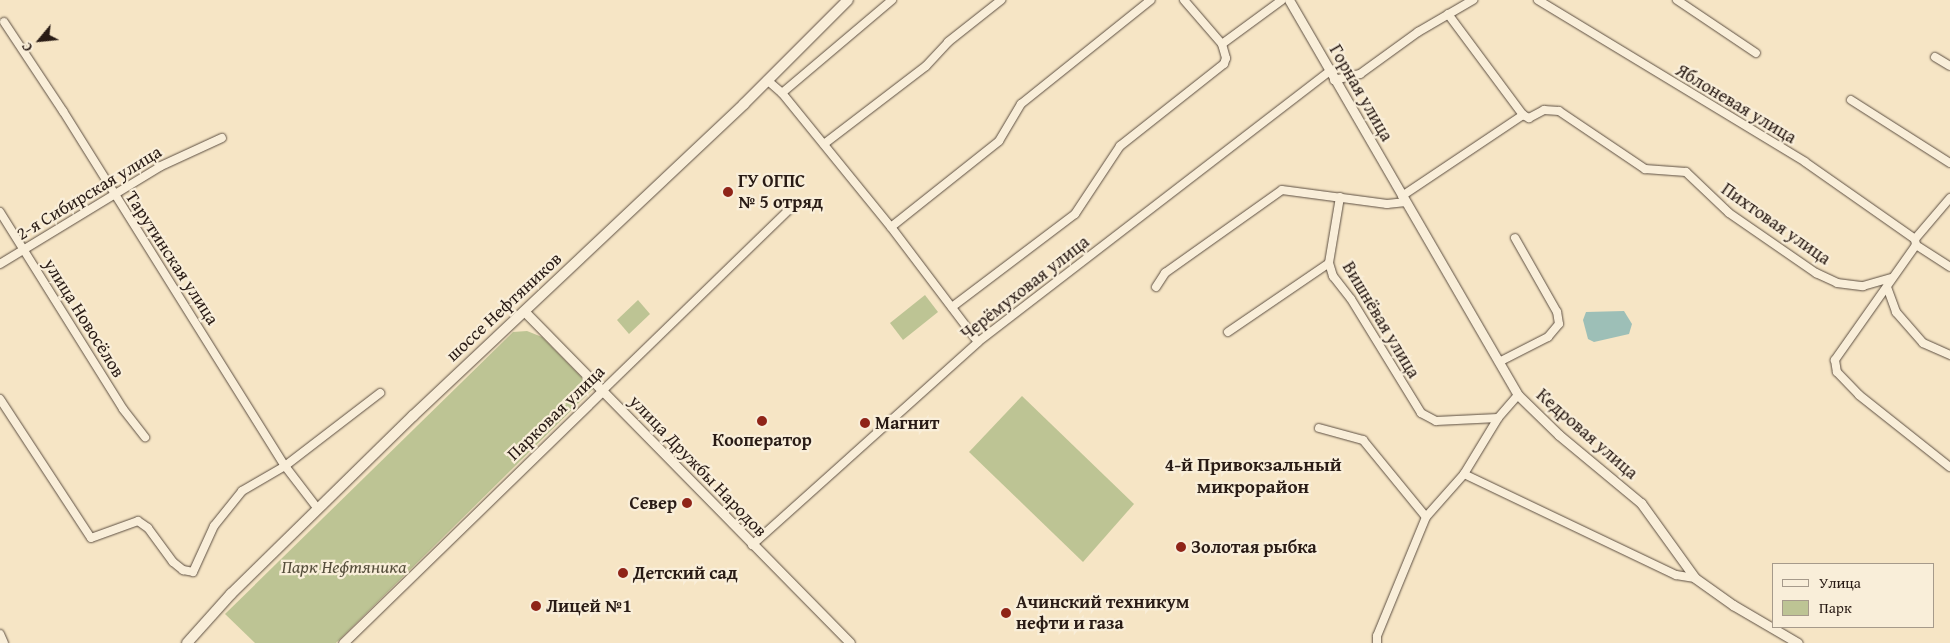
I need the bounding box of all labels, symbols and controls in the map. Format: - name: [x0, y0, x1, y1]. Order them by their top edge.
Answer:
- north arrow: [15, 15, 65, 65]
- text: С: [16, 39, 37, 55]
- street label: Горная улица: [1325, 41, 1397, 145]
- street label: Яблоневая улица: [1672, 60, 1800, 148]
- street label: 2-я Сибирская улица: [12, 141, 166, 245]
- place label: ГУ ОГПС № 5 отряд: [738, 171, 823, 213]
- street label: Пихтовая улица: [1717, 178, 1835, 270]
- marker: ГУ ОГПС № 5 отряд: [722, 186, 734, 198]
- street label: Тарутинская улица: [121, 187, 223, 329]
- street label: Черёмуховая улица: [956, 231, 1094, 345]
- street label: шоссе Нефтяников: [442, 248, 566, 366]
- street label: улица Новосёлов: [39, 255, 129, 381]
- street label: Вишнёвая улица: [1338, 258, 1424, 382]
- street label: Парковая улица: [503, 361, 609, 465]
- street label: Кедровая улица: [1532, 384, 1642, 484]
- street label: улица Дружбы Народов: [625, 390, 771, 542]
- place label: Магнит: [875, 412, 939, 434]
- marker: Кооператор: [756, 415, 768, 427]
- marker: Магнит: [859, 417, 871, 429]
- place label: Кооператор: [712, 429, 812, 451]
- district label: 4-й Привокзальный микрорайон: [1164, 454, 1342, 498]
- place label: Север: [629, 492, 677, 514]
- marker: Север: [681, 497, 693, 509]
- place label: Золотая рыбка: [1191, 536, 1317, 558]
- marker: Золотая рыбка: [1175, 541, 1187, 553]
- park label: Парк Нефтяника: [282, 556, 406, 578]
- place label: Детский сад: [633, 562, 738, 584]
- legend: [1772, 563, 1935, 628]
- marker: Детский сад: [617, 567, 629, 579]
- text: Улица: [1819, 572, 1861, 593]
- place label: Ачинский техникум нефти и газа: [1016, 592, 1189, 634]
- place label: Лицей №1: [546, 595, 632, 617]
- text: Парк: [1819, 597, 1852, 618]
- marker: Лицей №1: [530, 600, 542, 612]
- marker: Ачинский техникум нефти и газа: [1000, 607, 1012, 619]

